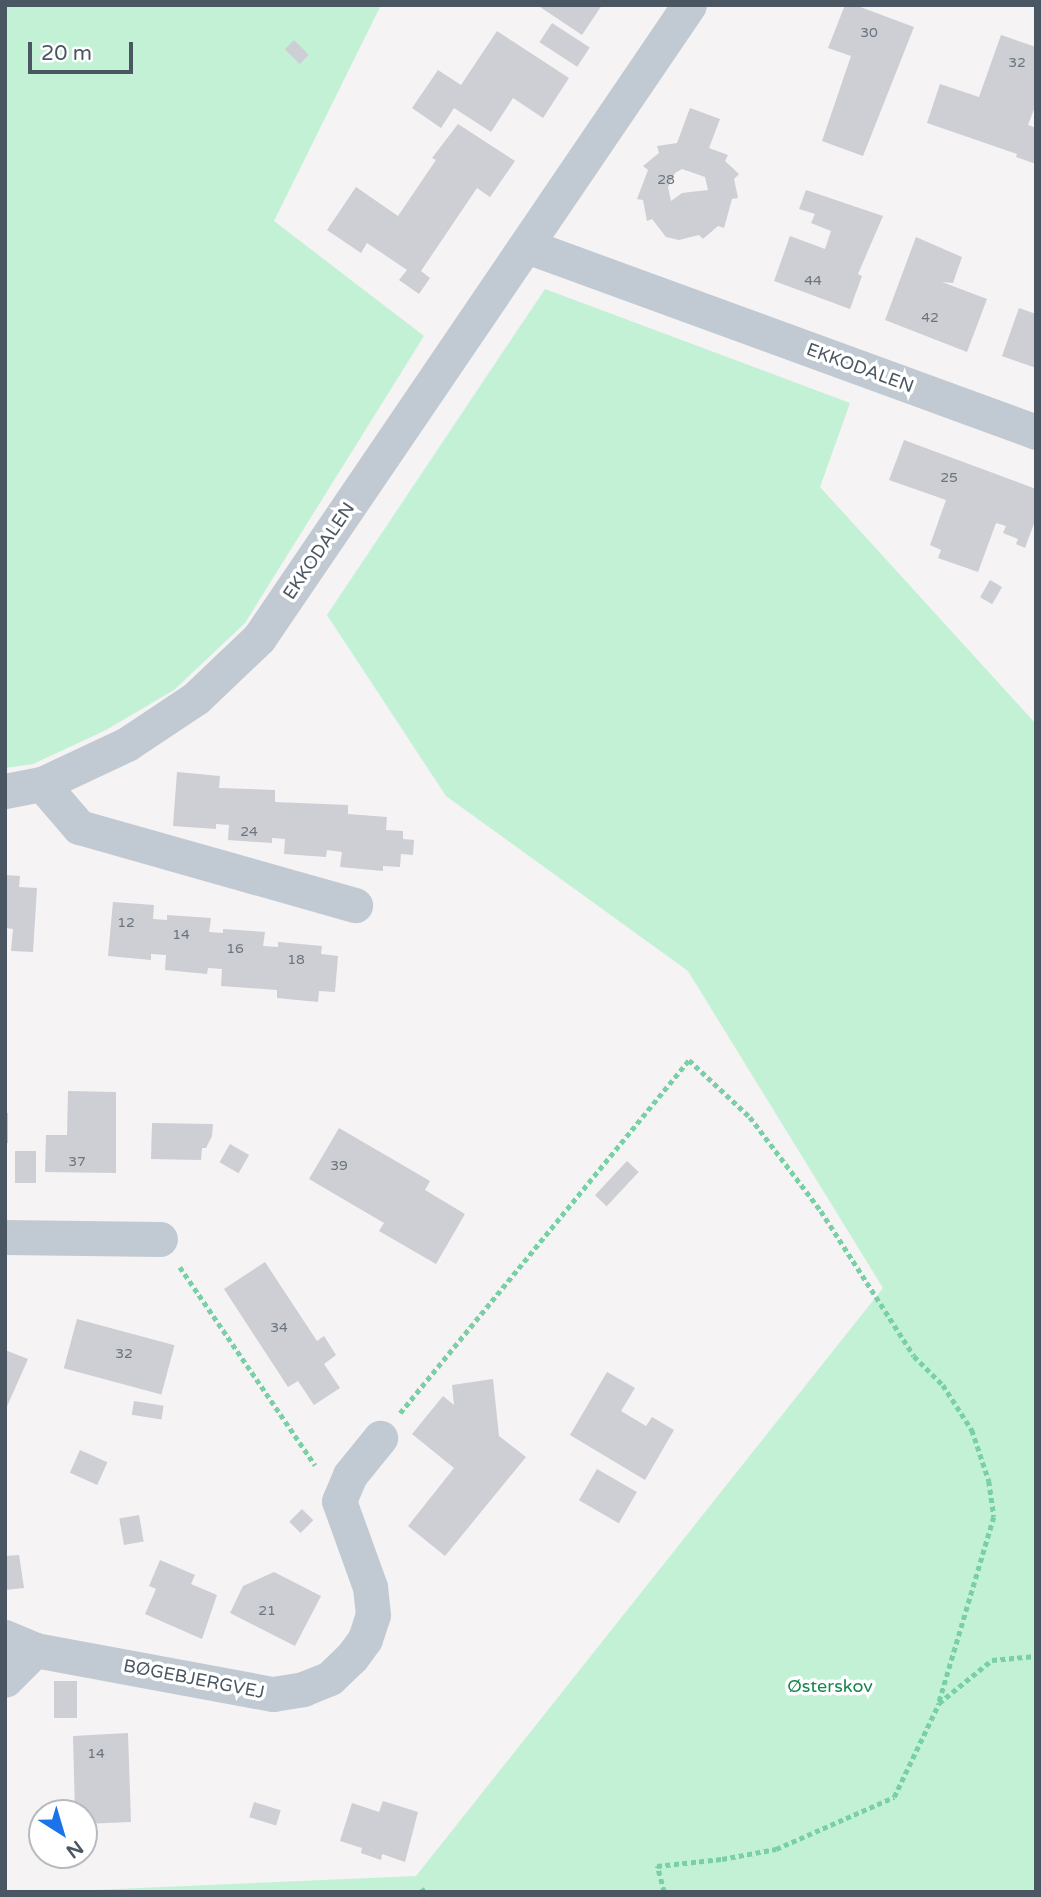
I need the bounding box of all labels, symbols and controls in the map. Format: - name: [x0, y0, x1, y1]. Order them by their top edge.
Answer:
- house number: 30: [860, 25, 878, 41]
- scale bar: [32, 28, 136, 72]
- text: 20 m: [41, 41, 92, 66]
- house number: 32: [1008, 55, 1026, 71]
- house number: 28: [657, 172, 675, 188]
- house number: 44: [804, 273, 822, 289]
- house number: 42: [921, 310, 939, 326]
- street label: EKKODALEN: [803, 339, 917, 397]
- house number: 25: [940, 470, 958, 486]
- street label: EKKODALEN: [279, 498, 359, 604]
- house number: 24: [240, 824, 258, 840]
- house number: 12: [117, 915, 135, 931]
- house number: 14: [172, 927, 190, 943]
- house number: 16: [226, 941, 244, 957]
- house number: 18: [287, 952, 305, 968]
- house number: 37: [68, 1154, 86, 1170]
- house number: 39: [330, 1158, 348, 1174]
- house number: 34: [270, 1320, 288, 1336]
- house number: 32: [115, 1346, 133, 1362]
- house number: 21: [258, 1603, 276, 1619]
- street label: BØGEBJERGVEJ: [122, 1655, 266, 1703]
- park label: Østerskov: [787, 1675, 873, 1697]
- house number: 14: [87, 1746, 105, 1762]
- north arrow: [28, 1799, 98, 1869]
- text: N: [62, 1836, 87, 1863]

